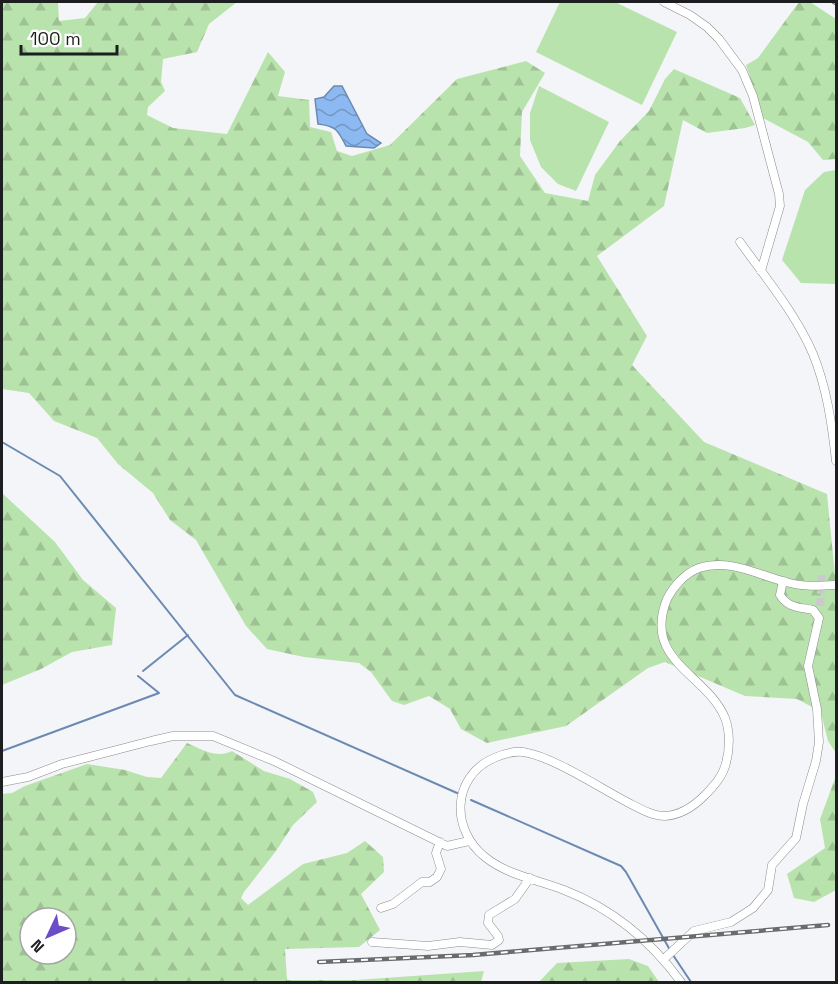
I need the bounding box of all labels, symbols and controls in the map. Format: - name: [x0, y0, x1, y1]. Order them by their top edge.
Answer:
- scale bar: [21, 18, 117, 56]
- text: 100 m: [30, 27, 81, 50]
- north arrow: [18, 906, 78, 966]
- text: N: [26, 935, 49, 957]

